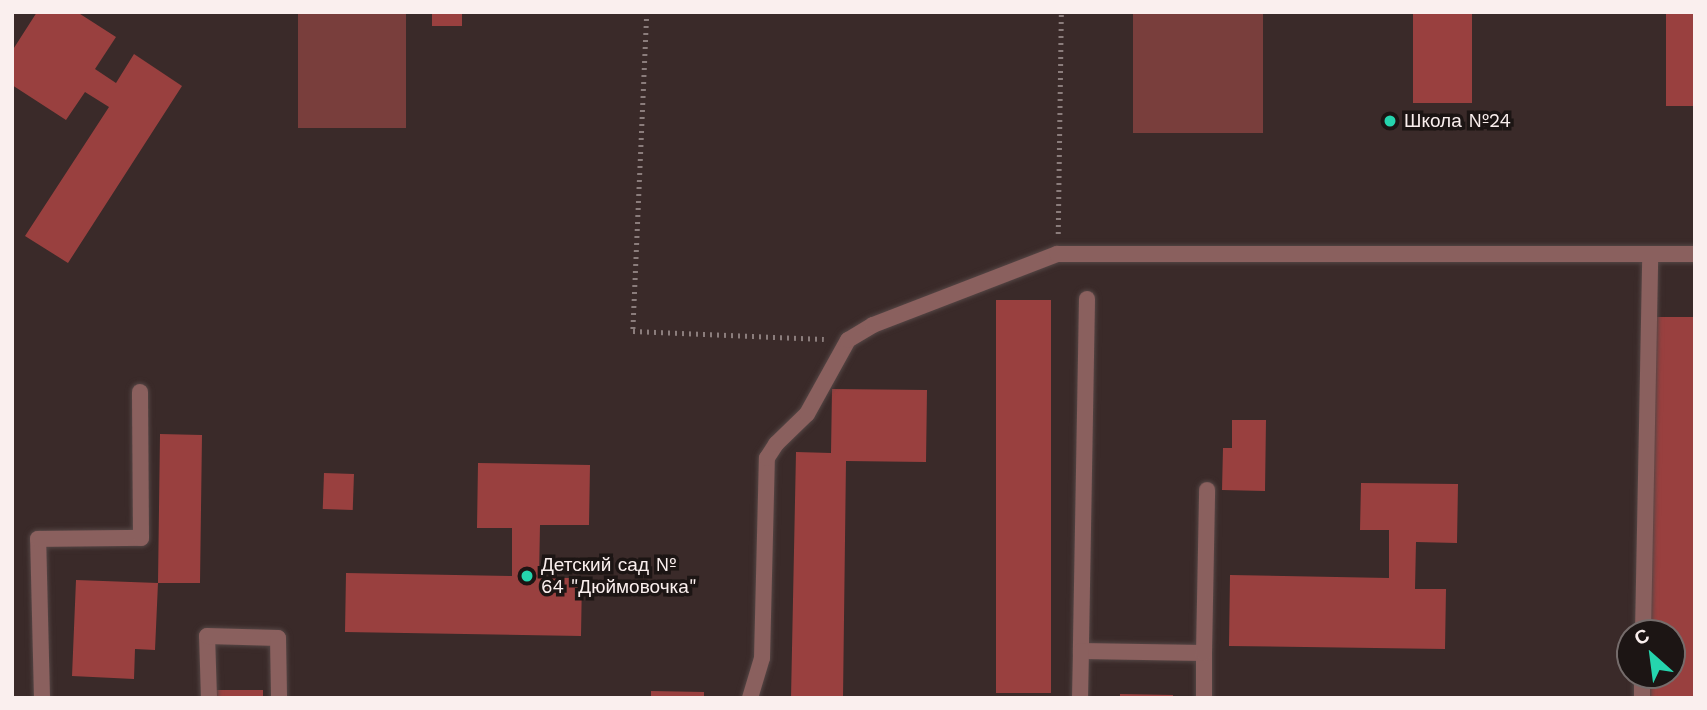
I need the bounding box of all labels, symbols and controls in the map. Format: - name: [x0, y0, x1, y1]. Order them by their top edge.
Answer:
- place label: Школа №24: [1404, 110, 1511, 132]
- marker: Школа №24: [1382, 113, 1398, 129]
- place label: Детский сад № 64 "Дюймовочка": [541, 554, 697, 598]
- marker: Детский сад № 64 "Дюймовочка": [519, 568, 535, 584]
- north arrow: [1616, 619, 1686, 689]
- text: С: [1630, 623, 1653, 650]

